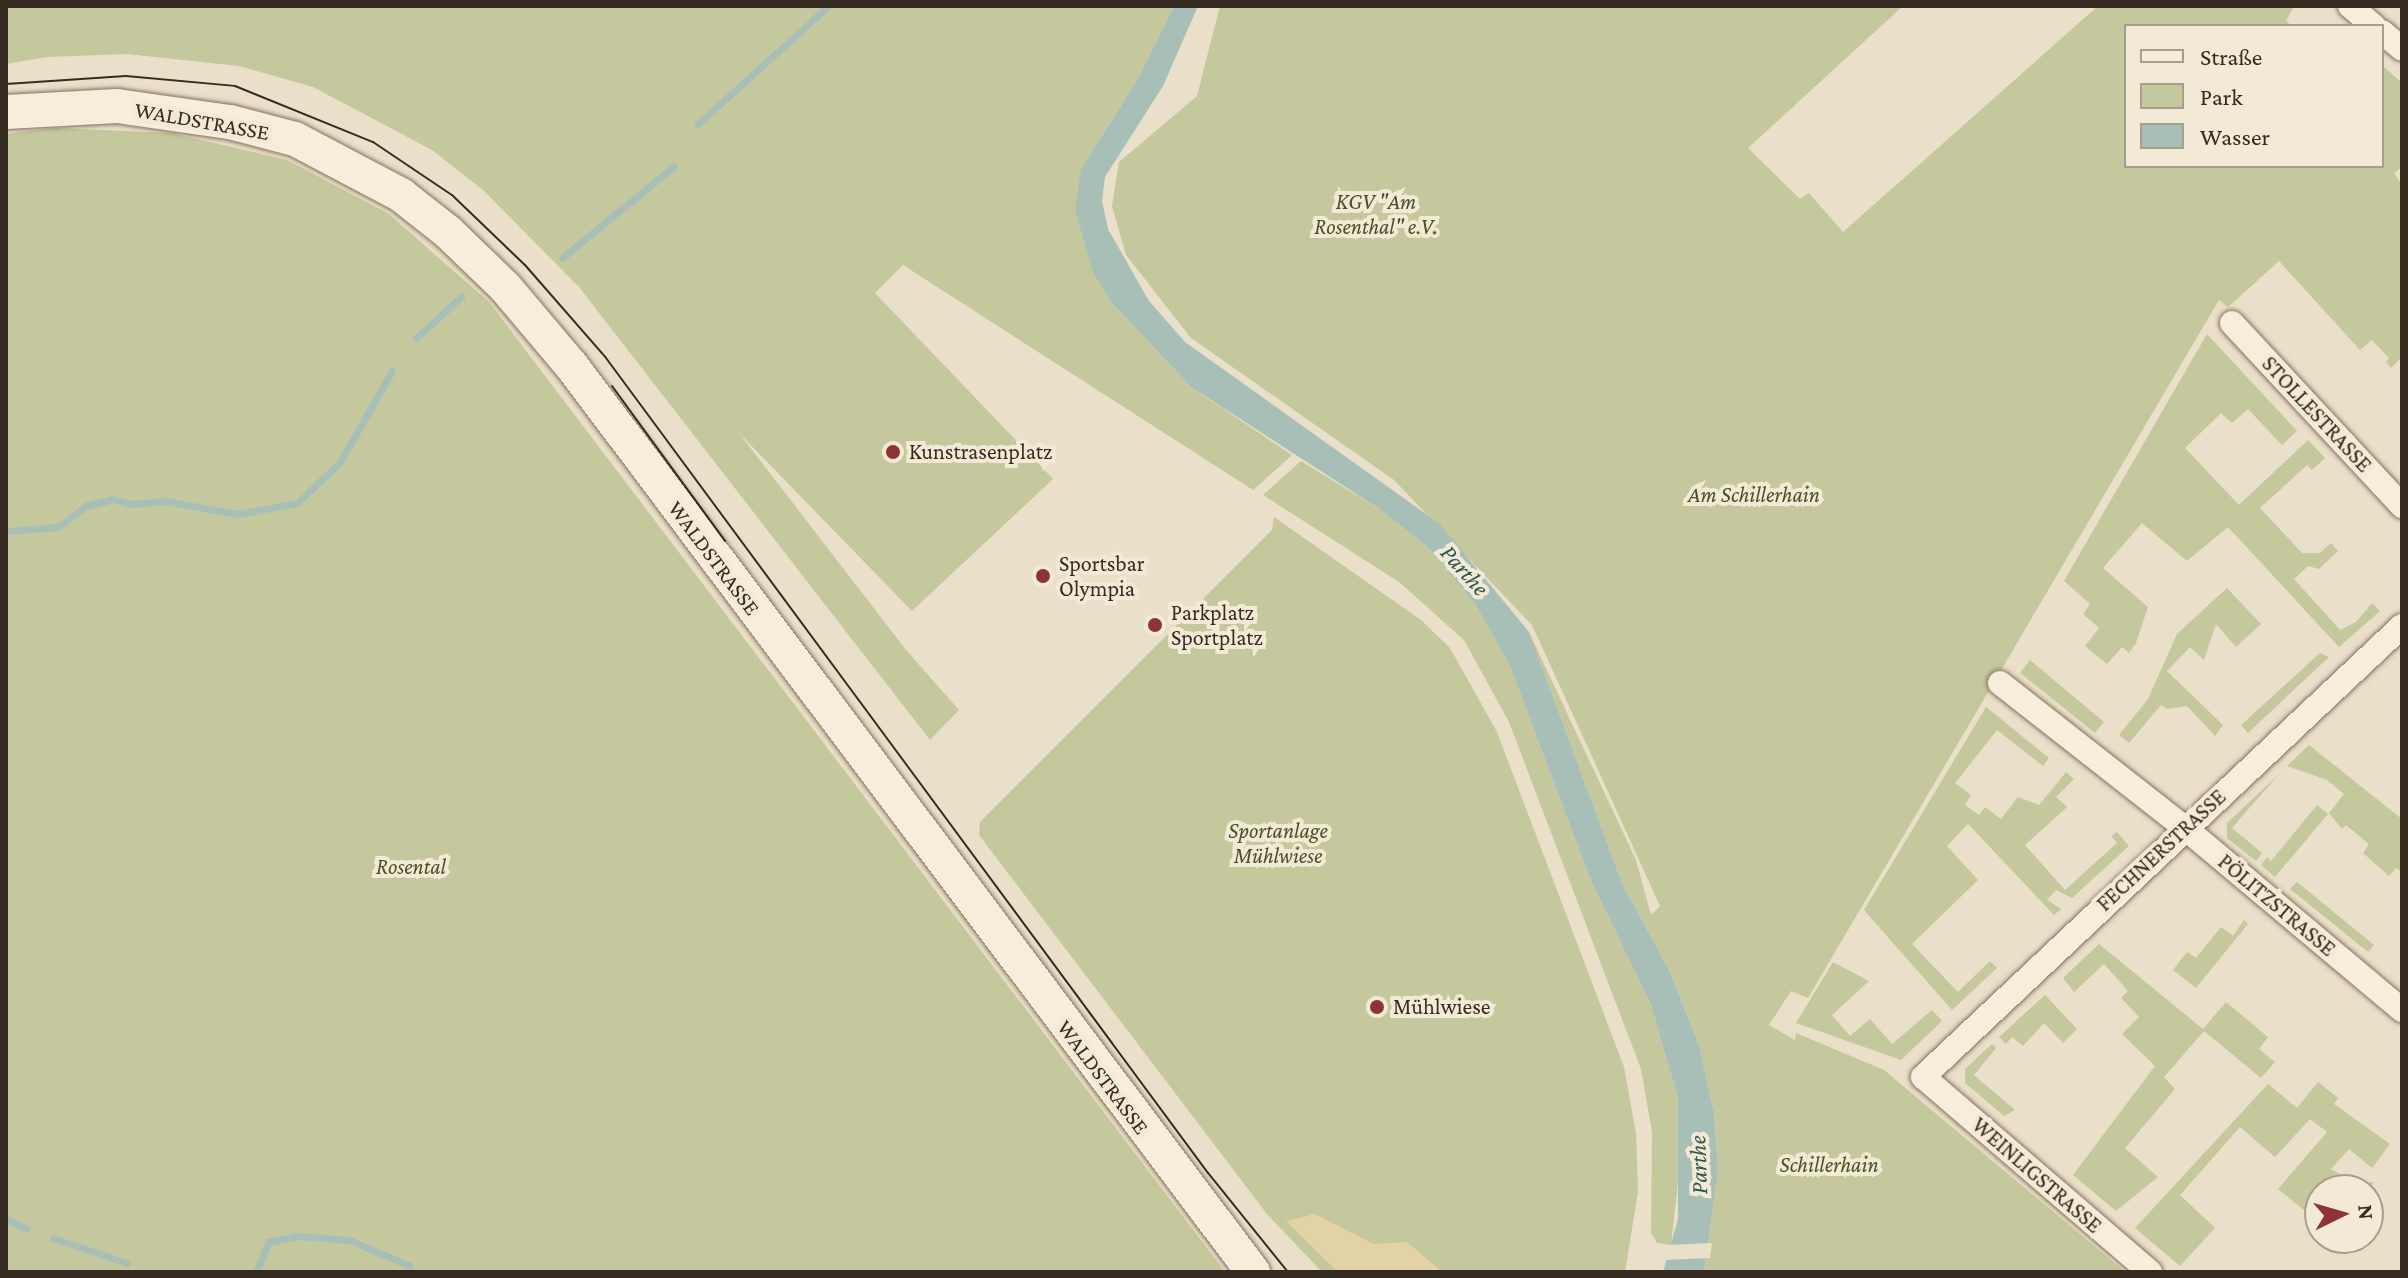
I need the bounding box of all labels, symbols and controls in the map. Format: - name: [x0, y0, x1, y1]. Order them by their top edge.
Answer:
- legend: [2124, 24, 2384, 168]
- text: Straße: [2200, 43, 2262, 70]
- text: Park: [2200, 83, 2243, 110]
- street label: WALDSTRASSE: [133, 96, 271, 146]
- text: Wasser: [2200, 123, 2270, 150]
- park label: KGV "Am Rosenthal" e.V.: [1314, 188, 1438, 240]
- street label: STOLLESTRASSE: [2256, 350, 2378, 478]
- place label: Kunstrasenplatz: [909, 439, 1052, 465]
- marker: Kunstrasenplatz: [884, 443, 902, 461]
- park label: Am Schillerhain: [1688, 482, 1820, 508]
- street label: WALDSTRASSE: [662, 496, 766, 620]
- water label: Parthe: [1435, 538, 1495, 602]
- place label: Sportsbar Olympia: [1059, 550, 1144, 602]
- marker: Sportsbar Olympia: [1034, 567, 1052, 585]
- place label: Parkplatz Sportplatz: [1171, 599, 1263, 650]
- marker: Parkplatz Sportplatz: [1146, 616, 1164, 634]
- street label: FECHNERSTRASSE: [2091, 783, 2231, 917]
- park label: Sportanlage Mühlwiese: [1228, 817, 1328, 868]
- street label: PÖLITZSTRASSE: [2213, 848, 2341, 962]
- park label: Rosental: [376, 854, 446, 880]
- place label: Mühlwiese: [1393, 994, 1490, 1020]
- marker: Mühlwiese: [1368, 998, 1386, 1016]
- street label: WALDSTRASSE: [1051, 1015, 1155, 1139]
- street label: WEINLIGSTRASSE: [1967, 1111, 2107, 1239]
- water label: Parthe: [1683, 1135, 1713, 1195]
- park label: Schillerhain: [1779, 1152, 1879, 1178]
- north arrow: [2304, 1174, 2384, 1254]
- text: N: [2353, 1203, 2380, 1221]

